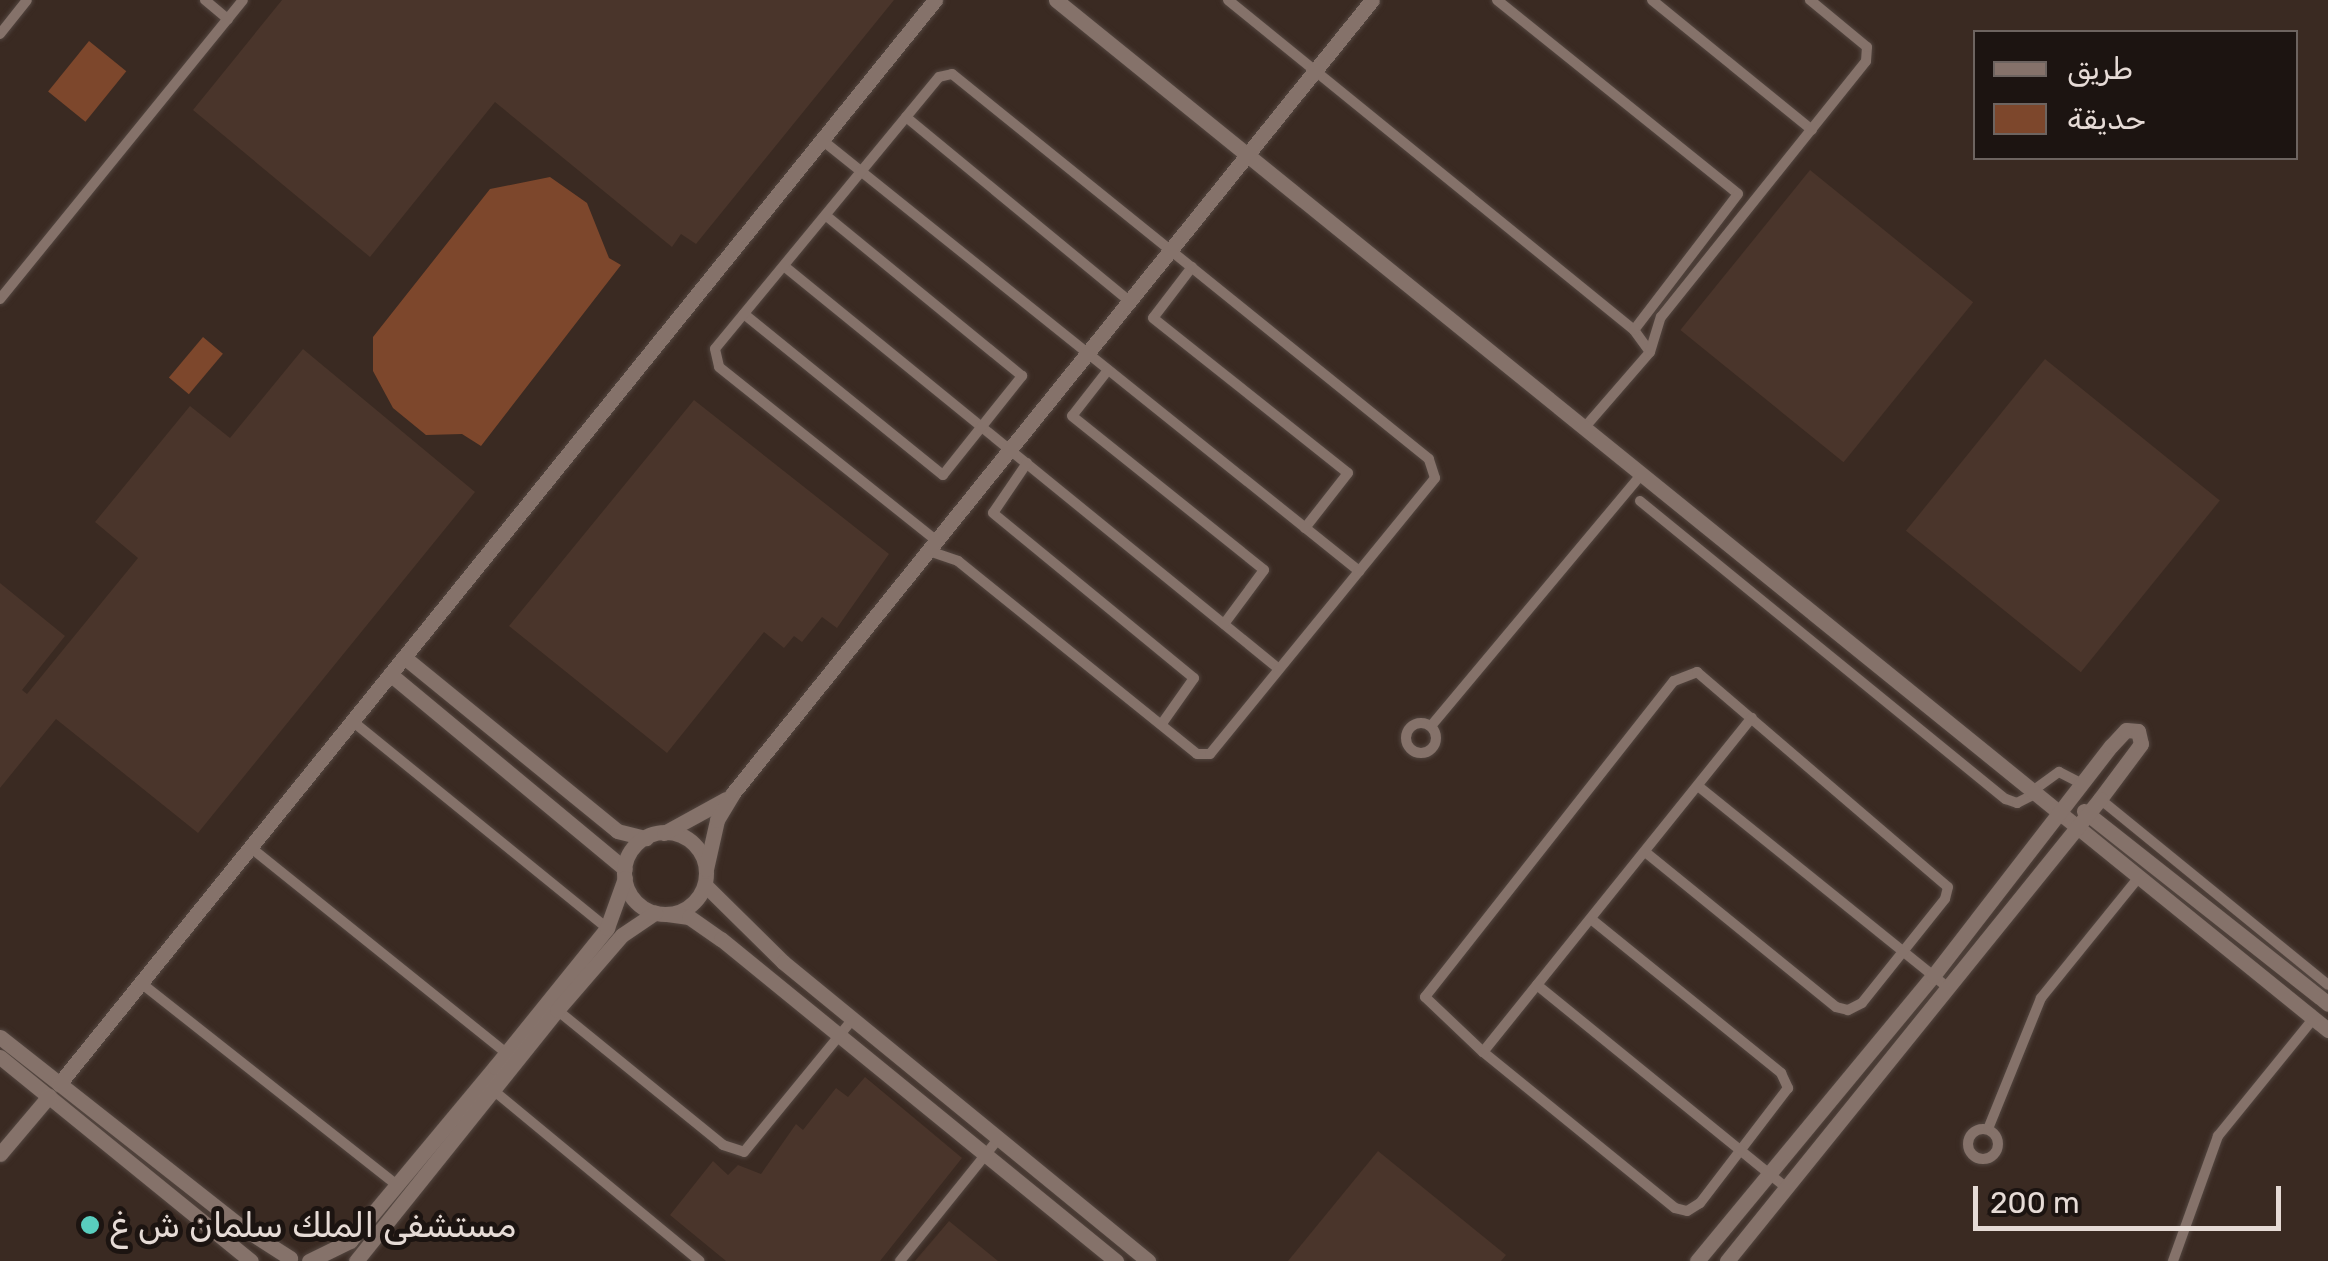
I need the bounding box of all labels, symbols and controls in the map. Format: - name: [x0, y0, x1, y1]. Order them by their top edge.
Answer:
- legend: [1973, 30, 2298, 160]
- text: طريق: [2067, 51, 2133, 87]
- text: حديقة: [2067, 101, 2146, 137]
- scale bar: [1978, 1166, 2286, 1228]
- text: 200 m: [1990, 1185, 2080, 1221]
- place label: مستشفى الملك سلمان ش غ: [110, 1204, 516, 1246]
- marker: مستشفى الملك سلمان ش غ: [79, 1214, 101, 1236]

